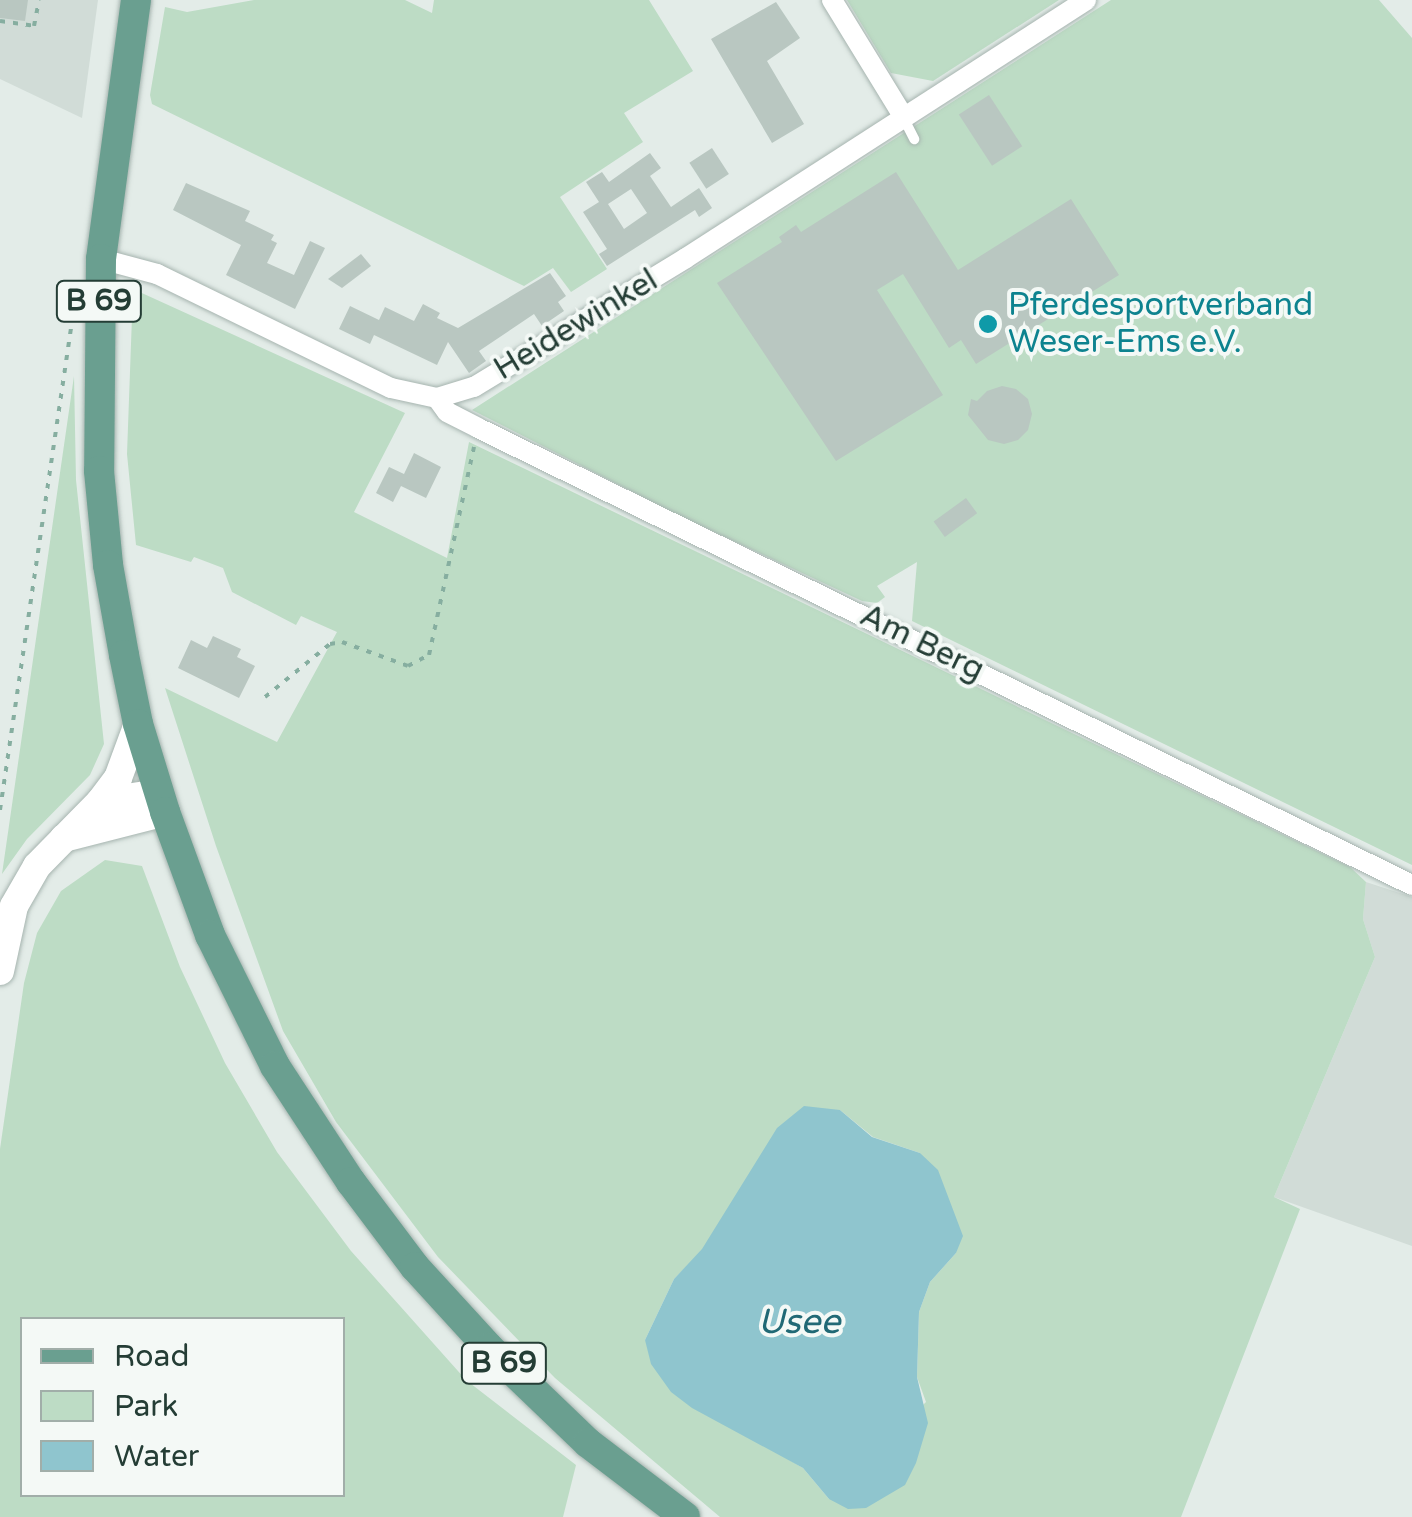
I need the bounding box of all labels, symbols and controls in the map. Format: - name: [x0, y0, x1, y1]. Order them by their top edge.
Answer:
- street label: Heidewinkel: [487, 261, 665, 389]
- road number: B 69: [54, 276, 144, 326]
- place label: Pferdesportverband Weser-Ems e.V.: [1008, 287, 1313, 362]
- marker: Pferdesportverband Weser-Ems e.V.: [977, 313, 999, 335]
- street label: Am Berg: [854, 596, 990, 690]
- water label: Usee: [758, 1301, 840, 1343]
- legend: [20, 1317, 345, 1497]
- text: Road: [114, 1338, 189, 1375]
- road number: B 69: [459, 1338, 549, 1388]
- text: Park: [114, 1388, 178, 1425]
- text: Water: [114, 1438, 199, 1475]

